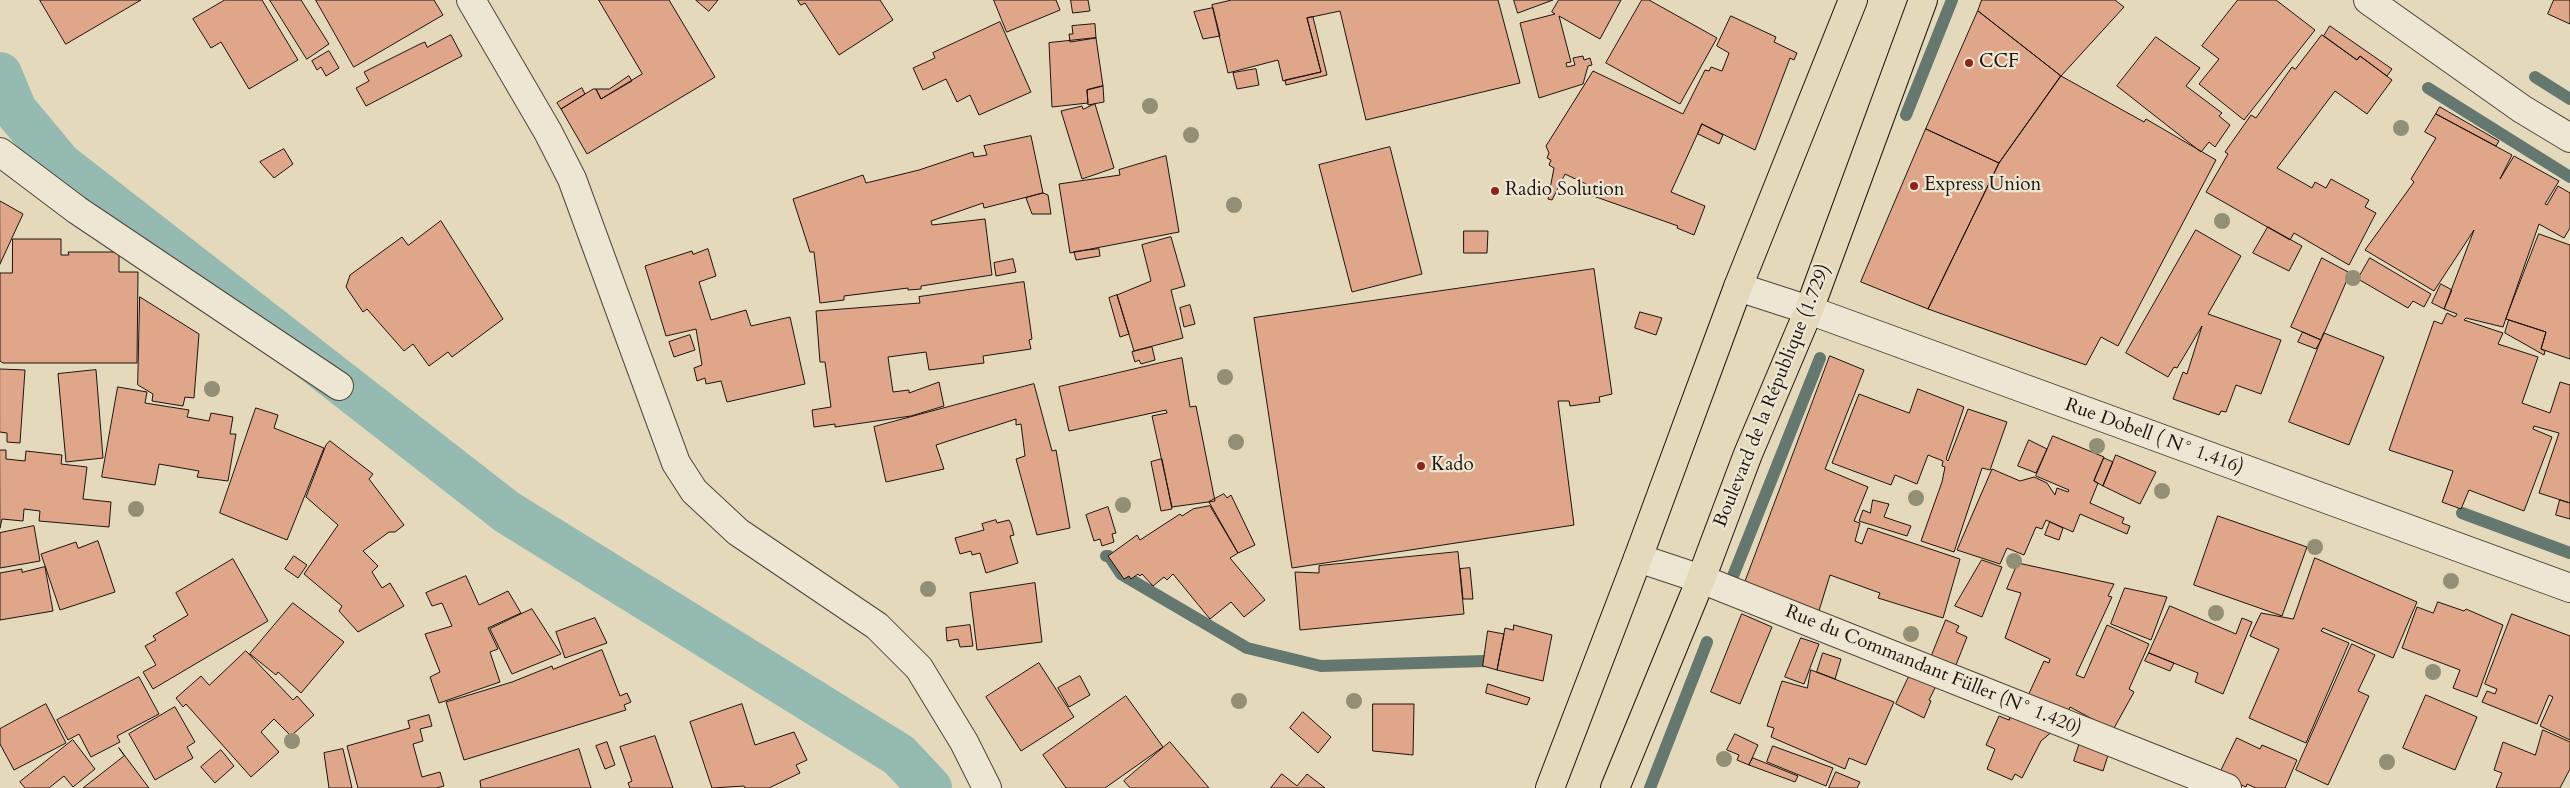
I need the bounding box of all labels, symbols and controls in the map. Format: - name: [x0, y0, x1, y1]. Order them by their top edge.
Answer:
- place label: CCF: [1979, 52, 2019, 74]
- marker: CCF: [1963, 57, 1975, 69]
- place label: Express Union: [1924, 175, 2041, 197]
- place label: Radio Solution: [1505, 180, 1625, 202]
- marker: Express Union: [1908, 180, 1920, 192]
- marker: Radio Solution: [1489, 185, 1501, 197]
- street label: Boulevard de la République (1.729): [1710, 261, 1836, 531]
- street label: Rue Dobell ( N° 1.416): [2061, 394, 2247, 480]
- place label: Kado: [1431, 455, 1474, 477]
- marker: Kado: [1415, 460, 1427, 472]
- street label: Rue du Commandant Füller (N° 1.420): [1782, 601, 2084, 741]

